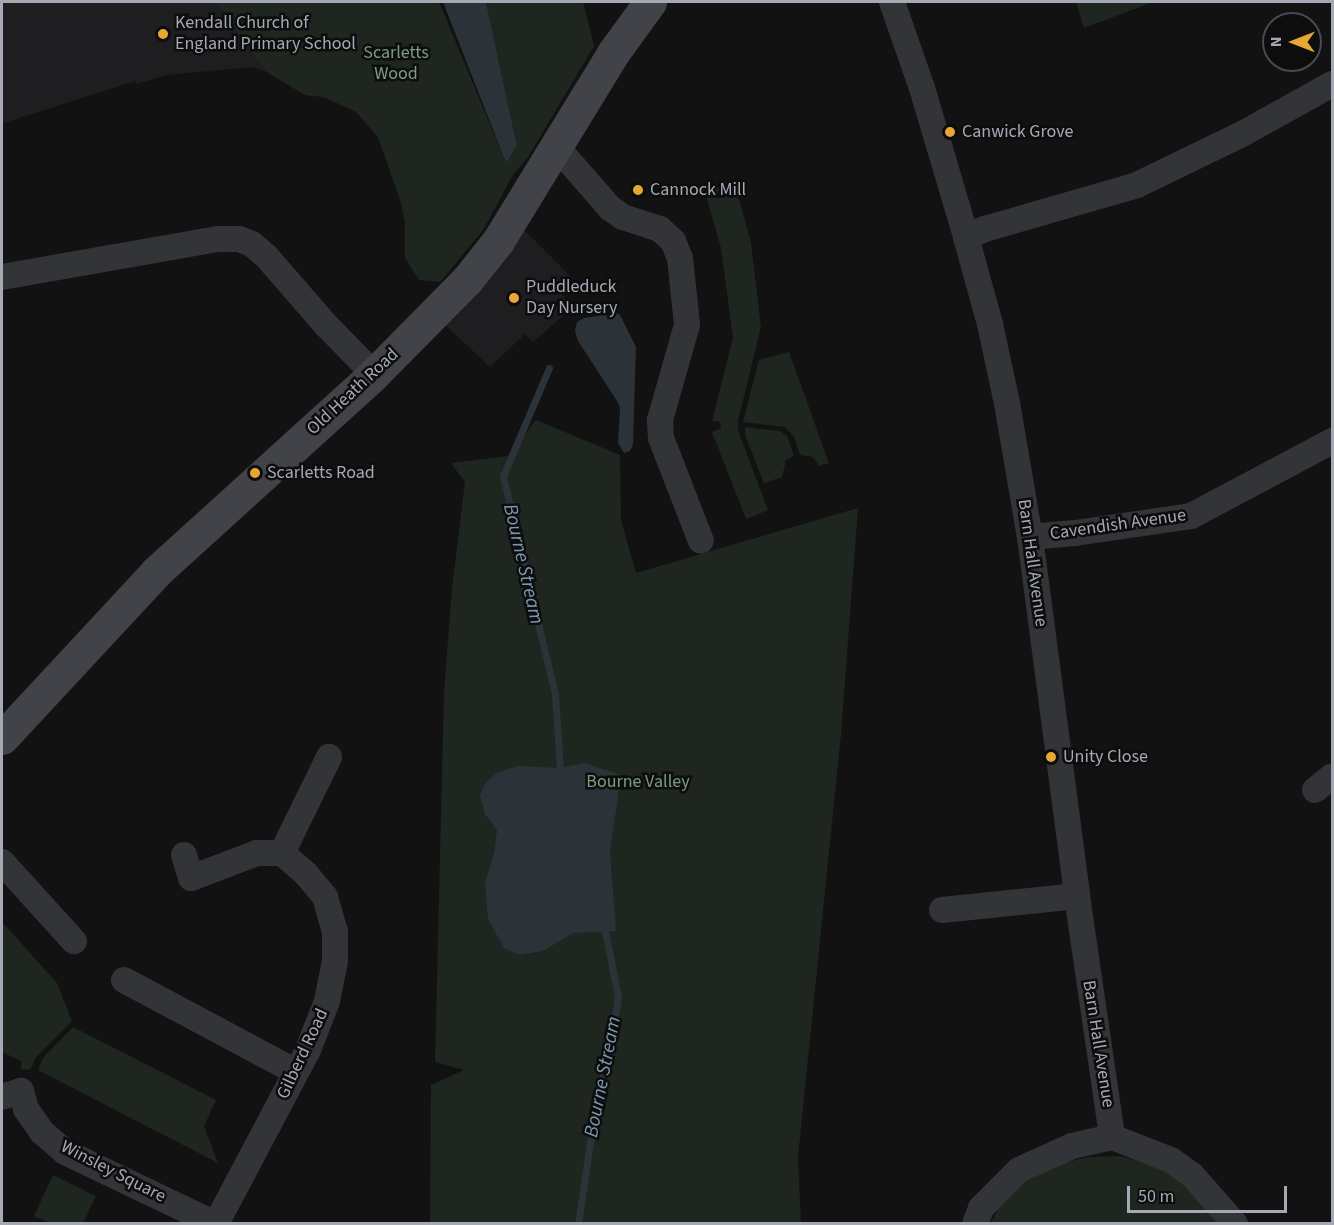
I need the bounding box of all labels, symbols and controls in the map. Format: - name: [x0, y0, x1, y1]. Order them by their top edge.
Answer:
- north arrow: [1262, 12, 1322, 72]
- place label: Kendall Church of England Primary School: [175, 13, 356, 56]
- marker: Kendall Church of England Primary School: [156, 27, 170, 41]
- text: N: [1265, 37, 1287, 47]
- park label: Scarletts Wood: [363, 43, 429, 86]
- place label: Canwick Grove: [962, 121, 1073, 143]
- marker: Canwick Grove: [943, 125, 957, 139]
- place label: Cannock Mill: [650, 179, 746, 201]
- marker: Cannock Mill: [631, 183, 645, 197]
- place label: Puddleduck Day Nursery: [526, 277, 617, 320]
- marker: Puddleduck Day Nursery: [507, 291, 521, 305]
- street label: Old Heath Road: [303, 344, 403, 440]
- place label: Scarletts Road: [267, 462, 375, 484]
- marker: Scarletts Road: [248, 466, 262, 480]
- street label: Barn Hall Avenue: [1012, 498, 1052, 628]
- water label: Bourne Stream: [498, 502, 548, 626]
- street label: Cavendish Avenue: [1049, 505, 1187, 545]
- place label: Unity Close: [1063, 746, 1148, 768]
- marker: Unity Close: [1044, 750, 1058, 764]
- park label: Bourne Valley: [586, 771, 690, 793]
- street label: Barn Hall Avenue: [1077, 979, 1119, 1109]
- street label: Gilberd Road: [273, 1005, 333, 1103]
- water label: Bourne Stream: [580, 1015, 626, 1139]
- street label: Winsley Square: [57, 1136, 169, 1208]
- scale bar: [1130, 1174, 1290, 1212]
- text: 50 m: [1138, 1184, 1174, 1209]

